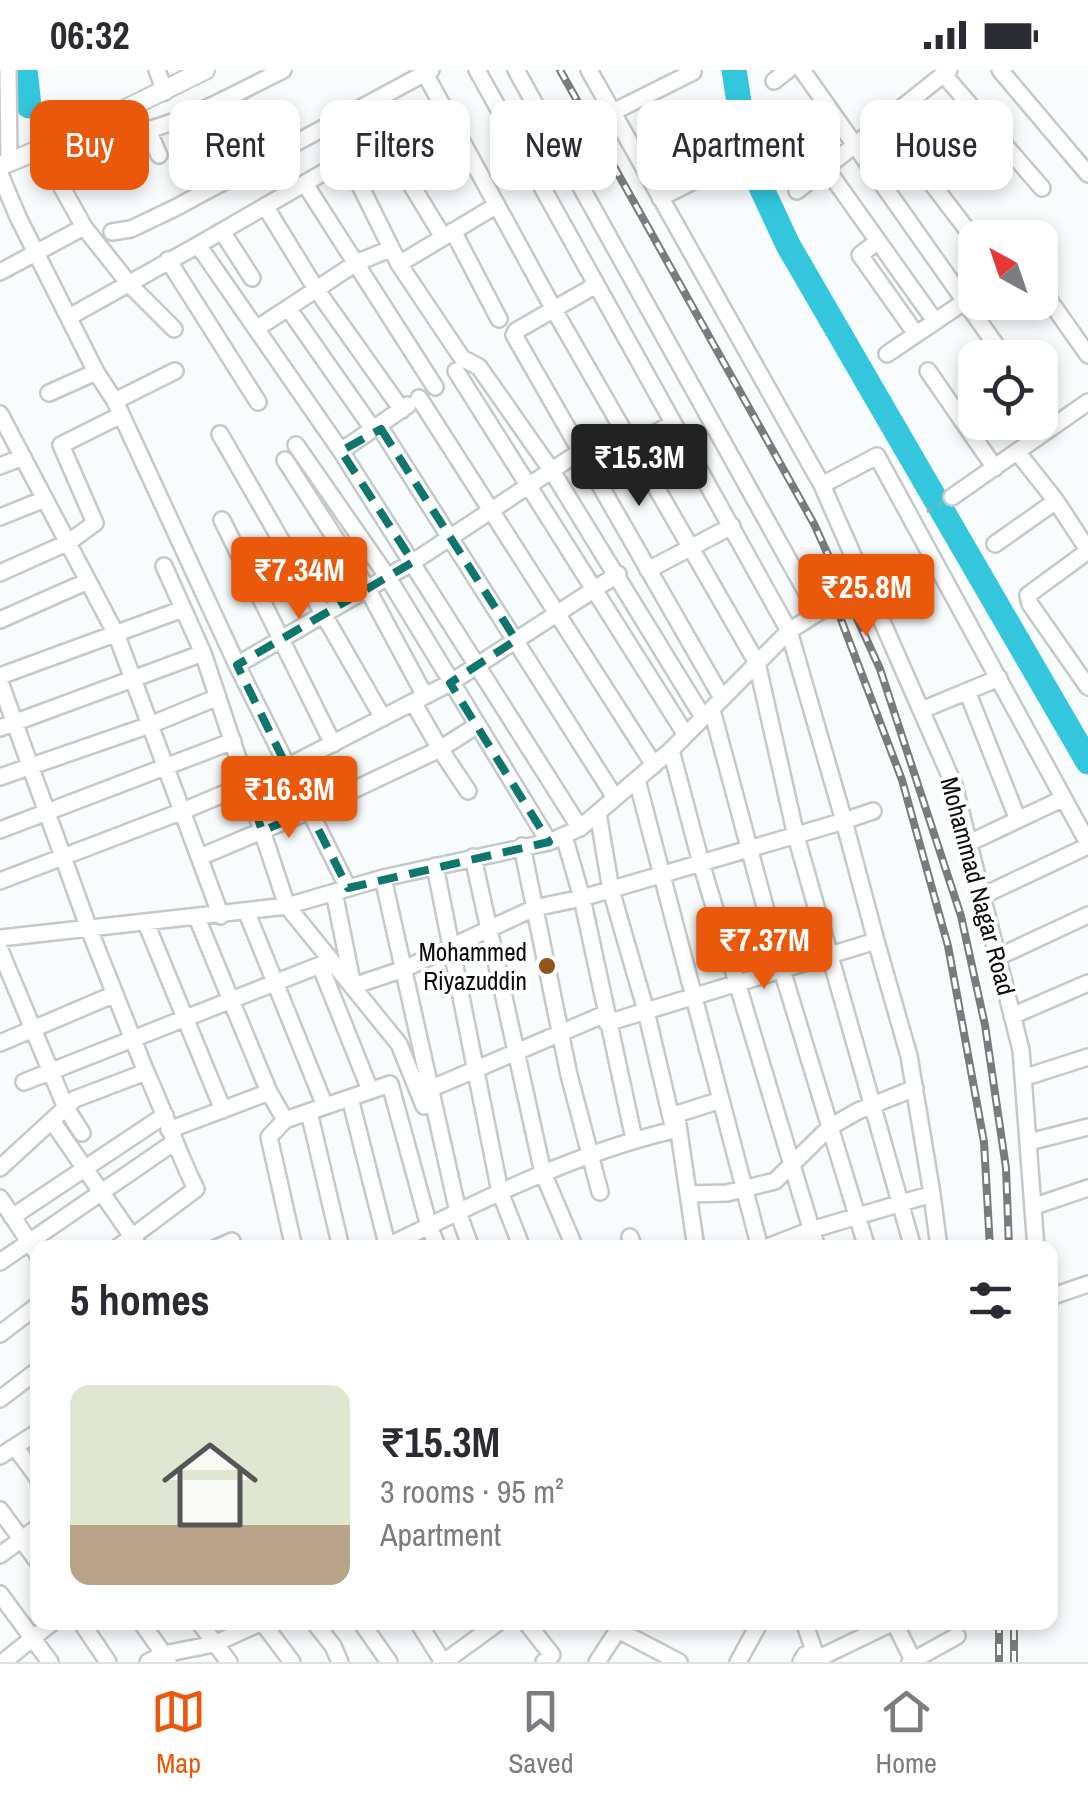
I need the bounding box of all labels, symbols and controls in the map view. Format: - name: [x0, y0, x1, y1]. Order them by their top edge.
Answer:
- text: 06:32: [50, 10, 130, 61]
- chip: Buy: [30, 100, 149, 190]
- chip: Rent: [169, 100, 300, 190]
- chip: Filters: [320, 100, 470, 190]
- chip: New: [490, 100, 617, 190]
- chip: Apartment: [637, 100, 840, 190]
- chip: House: [860, 100, 1013, 190]
- north arrow: [958, 220, 1058, 320]
- map controls: [958, 220, 1058, 440]
- button: locate: [958, 340, 1058, 440]
- pin: ₹15.3M: [558, 424, 720, 509]
- text: ₹15.3M: [593, 435, 685, 478]
- pin: ₹7.34M: [218, 537, 380, 622]
- text: ₹7.34M: [253, 548, 345, 591]
- pin: ₹25.8M: [785, 554, 947, 639]
- text: ₹25.8M: [820, 565, 912, 608]
- pin: ₹16.3M: [208, 756, 370, 841]
- text: ₹16.3M: [243, 767, 335, 810]
- street label: Mohammad Nagar Road: [933, 773, 1023, 999]
- pin: ₹7.37M: [683, 907, 845, 992]
- text: ₹7.37M: [718, 918, 810, 961]
- place label: Mohammed Riyazuddin: [419, 935, 527, 998]
- marker: Mohammed Riyazuddin: [536, 955, 558, 977]
- text: 5 homes: [70, 1272, 210, 1328]
- icon: filters: [963, 1273, 1018, 1328]
- text: ₹15.3M: [380, 1414, 500, 1470]
- icon: home: [150, 1425, 270, 1545]
- text: 3 rooms · 95 m²: [380, 1470, 564, 1513]
- text: Apartment: [380, 1513, 501, 1556]
- tab: Map: [151, 1684, 206, 1782]
- tab: Saved: [508, 1684, 573, 1782]
- tab: Home: [876, 1684, 937, 1782]

